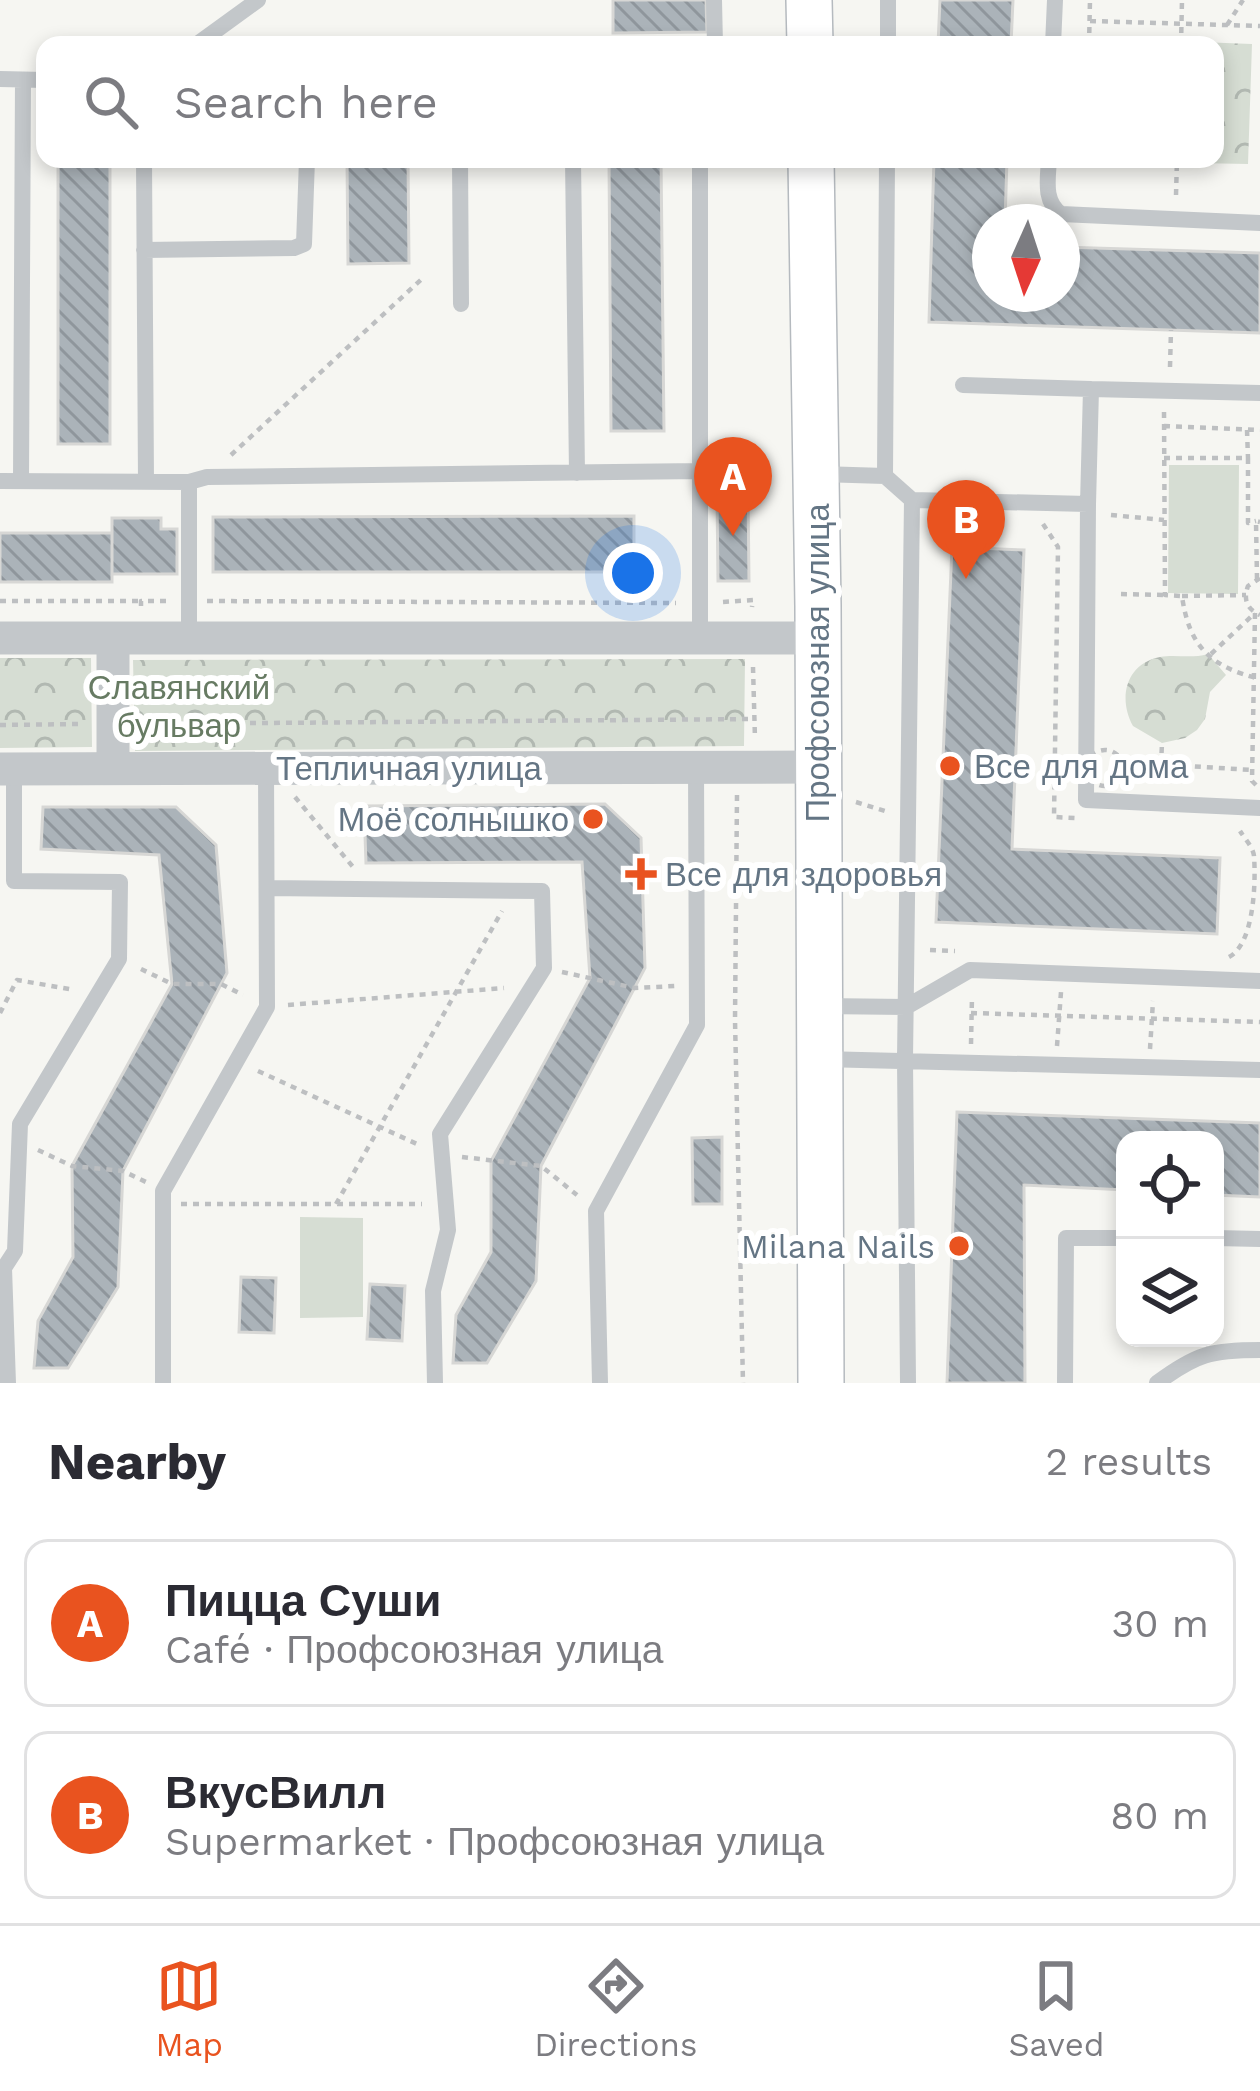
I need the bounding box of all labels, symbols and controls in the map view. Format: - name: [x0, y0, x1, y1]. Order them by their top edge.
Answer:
- search box: [36, 36, 1224, 168]
- icon: search: [78, 69, 144, 135]
- text: Search here: [174, 76, 438, 129]
- north arrow: [972, 204, 1080, 312]
- pin: A: [694, 437, 772, 536]
- pin: B: [927, 480, 1005, 579]
- street label: Профсоюзная улица: [798, 503, 837, 823]
- your location: [603, 543, 663, 603]
- park label: Славянский бульвар: [88, 668, 270, 745]
- place label: Все для дома: [974, 747, 1189, 786]
- street label: Тепличная улица: [276, 749, 543, 788]
- marker: Все для дома: [937, 753, 963, 779]
- place label: Моё солнышко: [338, 800, 569, 839]
- marker: Моё солнышко: [580, 806, 606, 832]
- place label: Все для здоровья: [665, 855, 942, 894]
- marker: Все для здоровья: [628, 861, 654, 887]
- map controls: [1116, 1131, 1224, 1347]
- button: locate: [1116, 1131, 1224, 1239]
- place label: Milana Nails: [741, 1227, 935, 1266]
- marker: Milana Nails: [946, 1233, 972, 1259]
- button: layers: [1116, 1239, 1224, 1347]
- text: Nearby: [48, 1432, 226, 1491]
- text: 2 results: [1046, 1439, 1212, 1484]
- text: Пицца Суши: [165, 1574, 441, 1627]
- text: A: [77, 1601, 103, 1646]
- text: 30 m: [1112, 1601, 1209, 1646]
- text: Café · Профсоюзная улица: [165, 1627, 663, 1672]
- text: ВкусВилл: [165, 1766, 386, 1819]
- text: B: [77, 1793, 103, 1838]
- text: 80 m: [1110, 1793, 1209, 1838]
- text: Supermarket · Профсоюзная улица: [165, 1819, 824, 1864]
- tab: Map: [156, 1953, 223, 2064]
- tab: Directions: [534, 1953, 697, 2064]
- tab: Saved: [1009, 1953, 1104, 2064]

